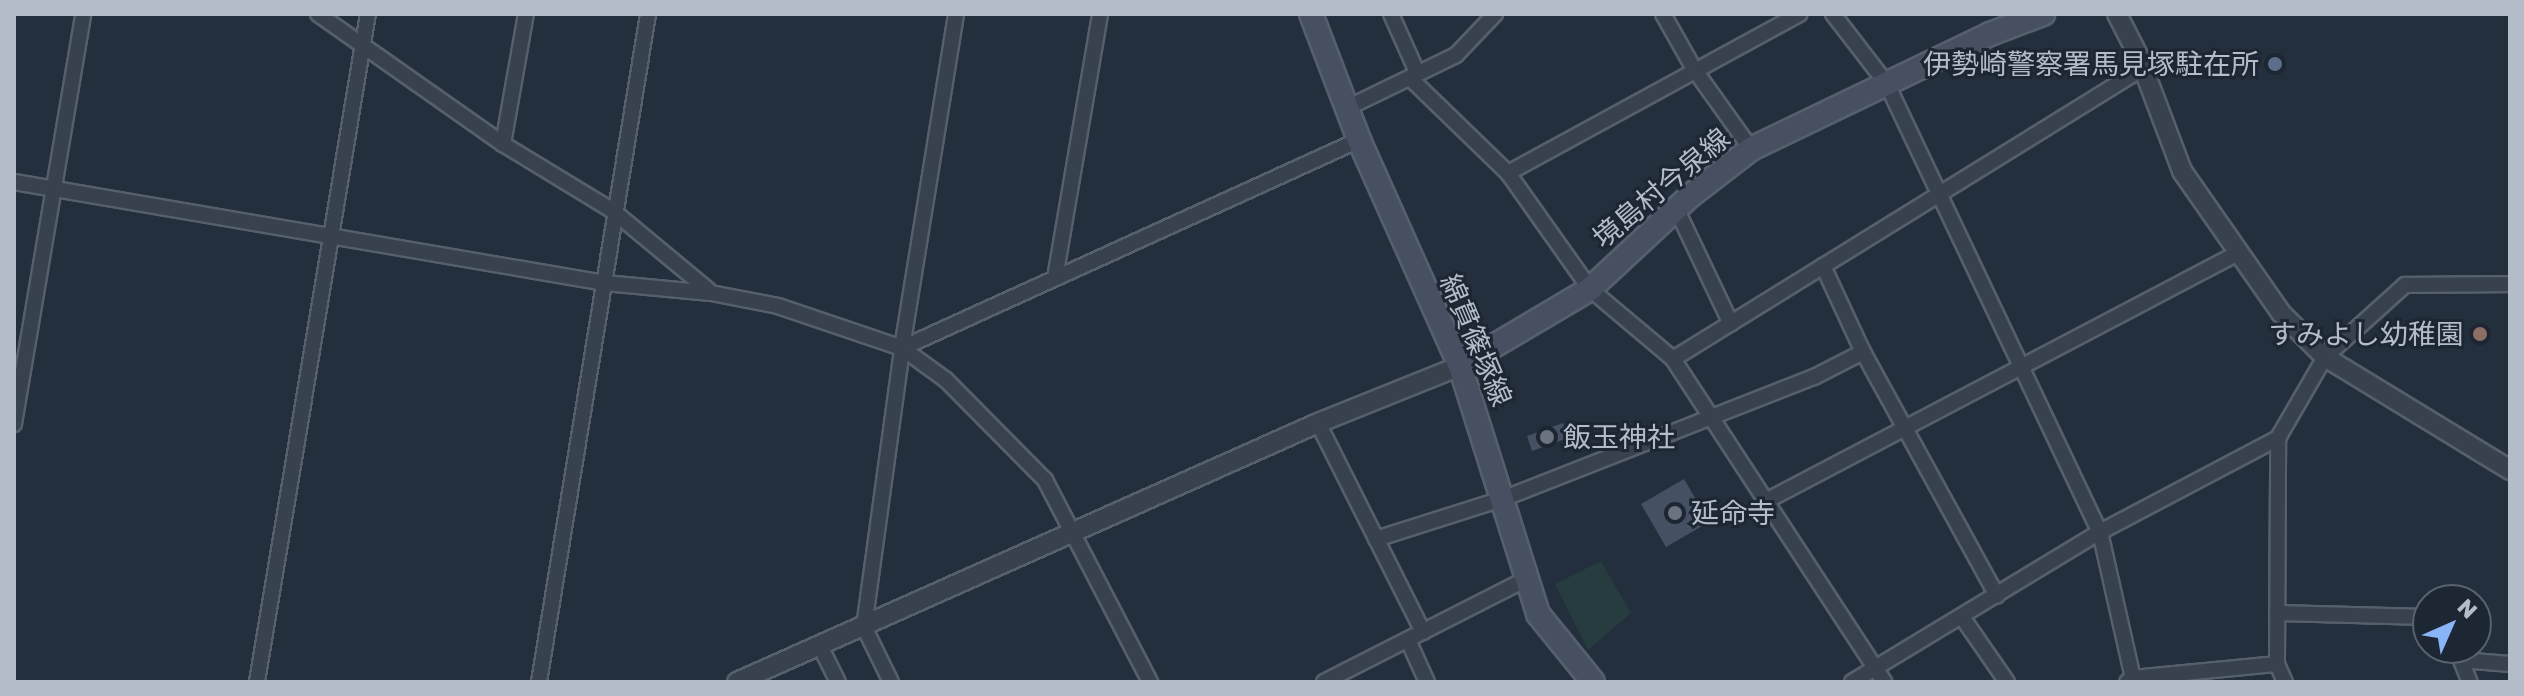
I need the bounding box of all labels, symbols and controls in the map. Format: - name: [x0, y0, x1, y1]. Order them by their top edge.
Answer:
- place label: 伊勢崎警察署馬見塚駐在所: [1923, 47, 2259, 81]
- marker: 伊勢崎警察署馬見塚駐在所: [2266, 55, 2284, 73]
- street label: 境島村今泉線: [1586, 121, 1736, 255]
- street label: 綿貫篠塚線: [1433, 269, 1519, 411]
- place label: すみよし幼稚園: [2268, 317, 2464, 351]
- marker: すみよし幼稚園: [2471, 325, 2489, 343]
- place label: 飯玉神社: [1563, 420, 1675, 454]
- marker: 飯玉神社: [1538, 428, 1556, 446]
- place label: 延命寺: [1691, 496, 1775, 530]
- marker: 延命寺: [1666, 504, 1684, 522]
- north arrow: [2412, 584, 2492, 664]
- text: N: [2452, 593, 2483, 624]

